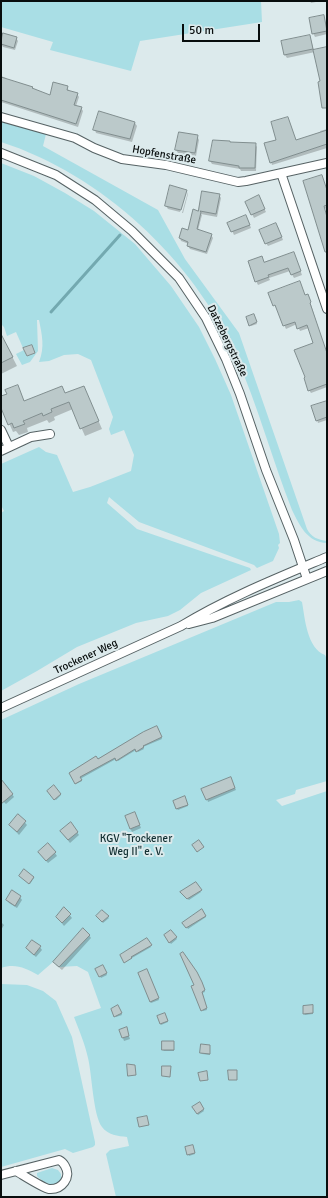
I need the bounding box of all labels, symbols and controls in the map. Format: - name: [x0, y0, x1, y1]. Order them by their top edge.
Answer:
- scale bar: [184, 16, 262, 42]
- text: 50 m: [189, 23, 214, 38]
- street label: Hopfenstraße: [131, 143, 197, 167]
- street label: Datzebergstraße: [204, 303, 250, 379]
- street label: Trockener Weg: [52, 637, 120, 677]
- park label: KGV "Trockener Weg II" e. V.: [100, 832, 172, 858]

